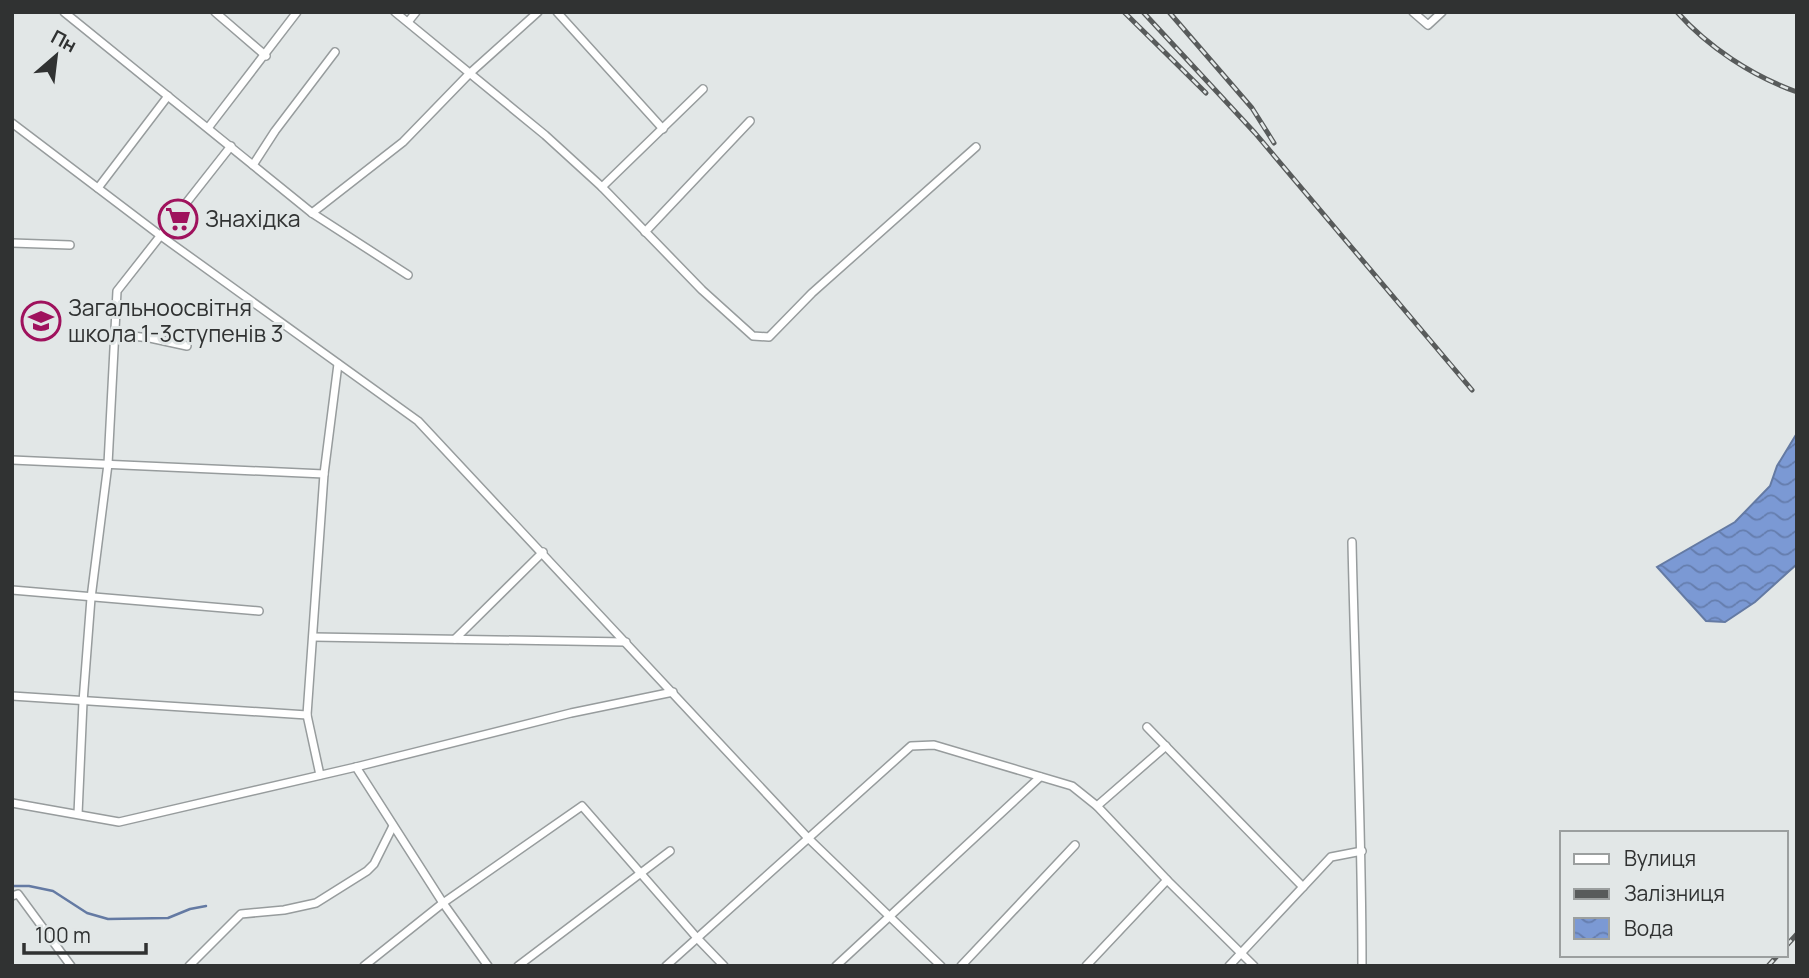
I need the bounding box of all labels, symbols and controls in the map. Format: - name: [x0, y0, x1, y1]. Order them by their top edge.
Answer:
- north arrow: [21, 21, 91, 91]
- text: Пн: [47, 24, 81, 58]
- supermarket icon: Знахідка: [157, 198, 199, 240]
- place label: Знахідка: [205, 202, 301, 234]
- place label: Загальноосвiтня школа 1-3ступенiв 3: [68, 291, 283, 349]
- school or university icon: Загальноосвiтня школа 1-3ступенiв 3: [20, 300, 62, 342]
- legend: [1560, 831, 1788, 957]
- text: Вулиця: [1624, 844, 1696, 872]
- text: Залізниця: [1624, 879, 1725, 907]
- scale bar: [24, 912, 147, 956]
- text: Вода: [1624, 914, 1674, 942]
- text: 100 m: [35, 921, 91, 949]

